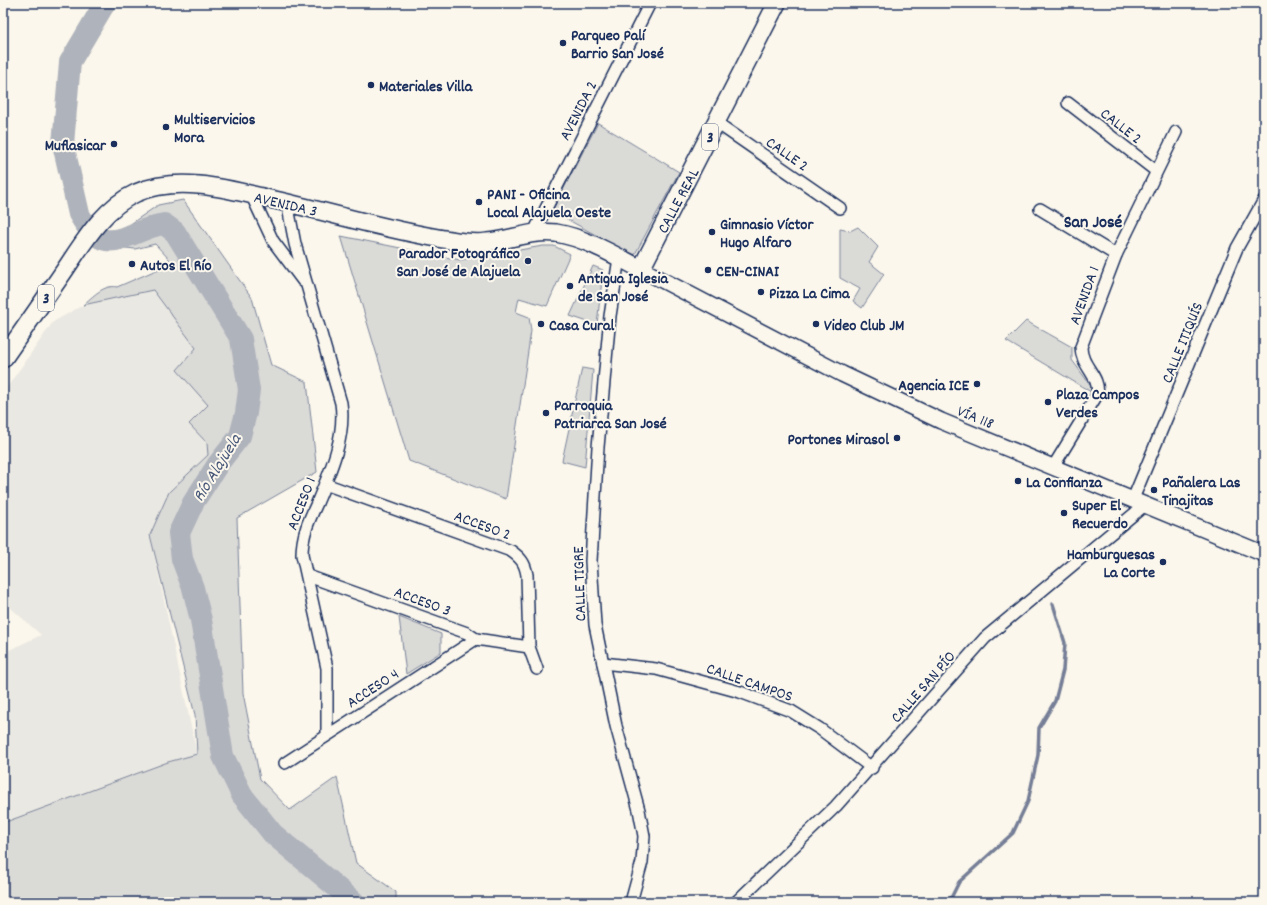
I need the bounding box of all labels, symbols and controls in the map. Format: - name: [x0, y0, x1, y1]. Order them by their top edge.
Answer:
- place label: Parqueo Palí Barrio San José: [571, 25, 664, 66]
- marker: Parqueo Palí Barrio San José: [558, 38, 568, 48]
- place label: Materiales Villa: [379, 76, 474, 99]
- street label: AVENIDA 2: [554, 77, 604, 145]
- marker: Materiales Villa: [366, 80, 376, 90]
- street label: CALLE 2: [1095, 103, 1146, 151]
- place label: Multiservicios Mora: [174, 109, 256, 150]
- marker: Multiservicios Mora: [161, 122, 171, 132]
- road number: 3: [702, 124, 718, 150]
- street label: CALLE 2: [760, 132, 813, 178]
- place label: Muflasicar: [45, 135, 107, 158]
- marker: Muflasicar: [109, 139, 119, 149]
- street label: CALLE REAL: [652, 164, 706, 238]
- place label: PANI - Oficina Local Alajuela Oeste: [487, 184, 611, 225]
- street label: AVENIDA 3: [252, 187, 319, 224]
- marker: PANI - Oficina Local Alajuela Oeste: [474, 197, 484, 207]
- district label: San José: [1064, 211, 1123, 236]
- place label: Gimnasio Víctor Hugo Alfaro: [720, 214, 814, 255]
- marker: Gimnasio Víctor Hugo Alfaro: [707, 227, 717, 237]
- place label: Parador Fotográfico San José de Alajuela: [396, 243, 521, 284]
- place label: Autos El Río: [140, 255, 212, 278]
- marker: Parador Fotográfico San José de Alajuela: [523, 256, 533, 266]
- marker: Autos El Río: [127, 259, 137, 269]
- place label: CEN-CINAI: [716, 261, 780, 284]
- street label: AVENIDA 1: [1064, 263, 1107, 328]
- marker: CEN-CINAI: [703, 265, 713, 275]
- place label: Antigua Iglesia de San José: [578, 268, 670, 309]
- marker: Antigua Iglesia de San José: [565, 281, 575, 291]
- place label: Pizza La Cima: [769, 283, 851, 306]
- road number: 3: [38, 285, 54, 311]
- marker: Pizza La Cima: [756, 287, 766, 297]
- street label: CALLE ITIQUÍS: [1157, 299, 1210, 387]
- place label: Casa Cural: [549, 315, 615, 338]
- place label: Video Club JM: [824, 315, 904, 338]
- marker: Casa Cural: [536, 319, 546, 329]
- marker: Video Club JM: [811, 319, 821, 329]
- place label: Agencia ICE: [898, 375, 970, 398]
- marker: Agencia ICE: [972, 379, 982, 389]
- place label: Plaza Campos Verdes: [1056, 384, 1140, 425]
- place label: Parroquia Patriarca San José: [554, 395, 667, 436]
- marker: Plaza Campos Verdes: [1043, 397, 1053, 407]
- street label: VÍA 118: [953, 401, 997, 436]
- marker: Parroquia Patriarca San José: [541, 408, 551, 418]
- water label: Río Alajuela: [188, 429, 249, 507]
- place label: Portones Mirasol: [787, 429, 889, 452]
- marker: Portones Mirasol: [892, 433, 902, 443]
- place label: La Confianza: [1026, 472, 1103, 495]
- place label: Pañalera Las Tinajitas: [1162, 472, 1241, 513]
- street label: ACCESO 1: [282, 474, 323, 534]
- marker: La Confianza: [1013, 476, 1023, 486]
- marker: Pañalera Las Tinajitas: [1149, 485, 1159, 495]
- place label: Super El Recuerdo: [1072, 495, 1128, 536]
- street label: ACCESO 2: [451, 506, 514, 547]
- marker: Super El Recuerdo: [1059, 508, 1069, 518]
- place label: Hamburguesas La Corte: [1067, 544, 1155, 585]
- street label: CALLE TIGRE: [568, 545, 593, 622]
- marker: Hamburguesas La Corte: [1158, 557, 1168, 567]
- street label: ACCESO 3: [391, 581, 454, 623]
- street label: CALLE SAN PÍO: [886, 647, 962, 729]
- street label: CALLE CAMPOS: [703, 658, 796, 709]
- street label: ACCESO 4: [343, 664, 404, 715]

